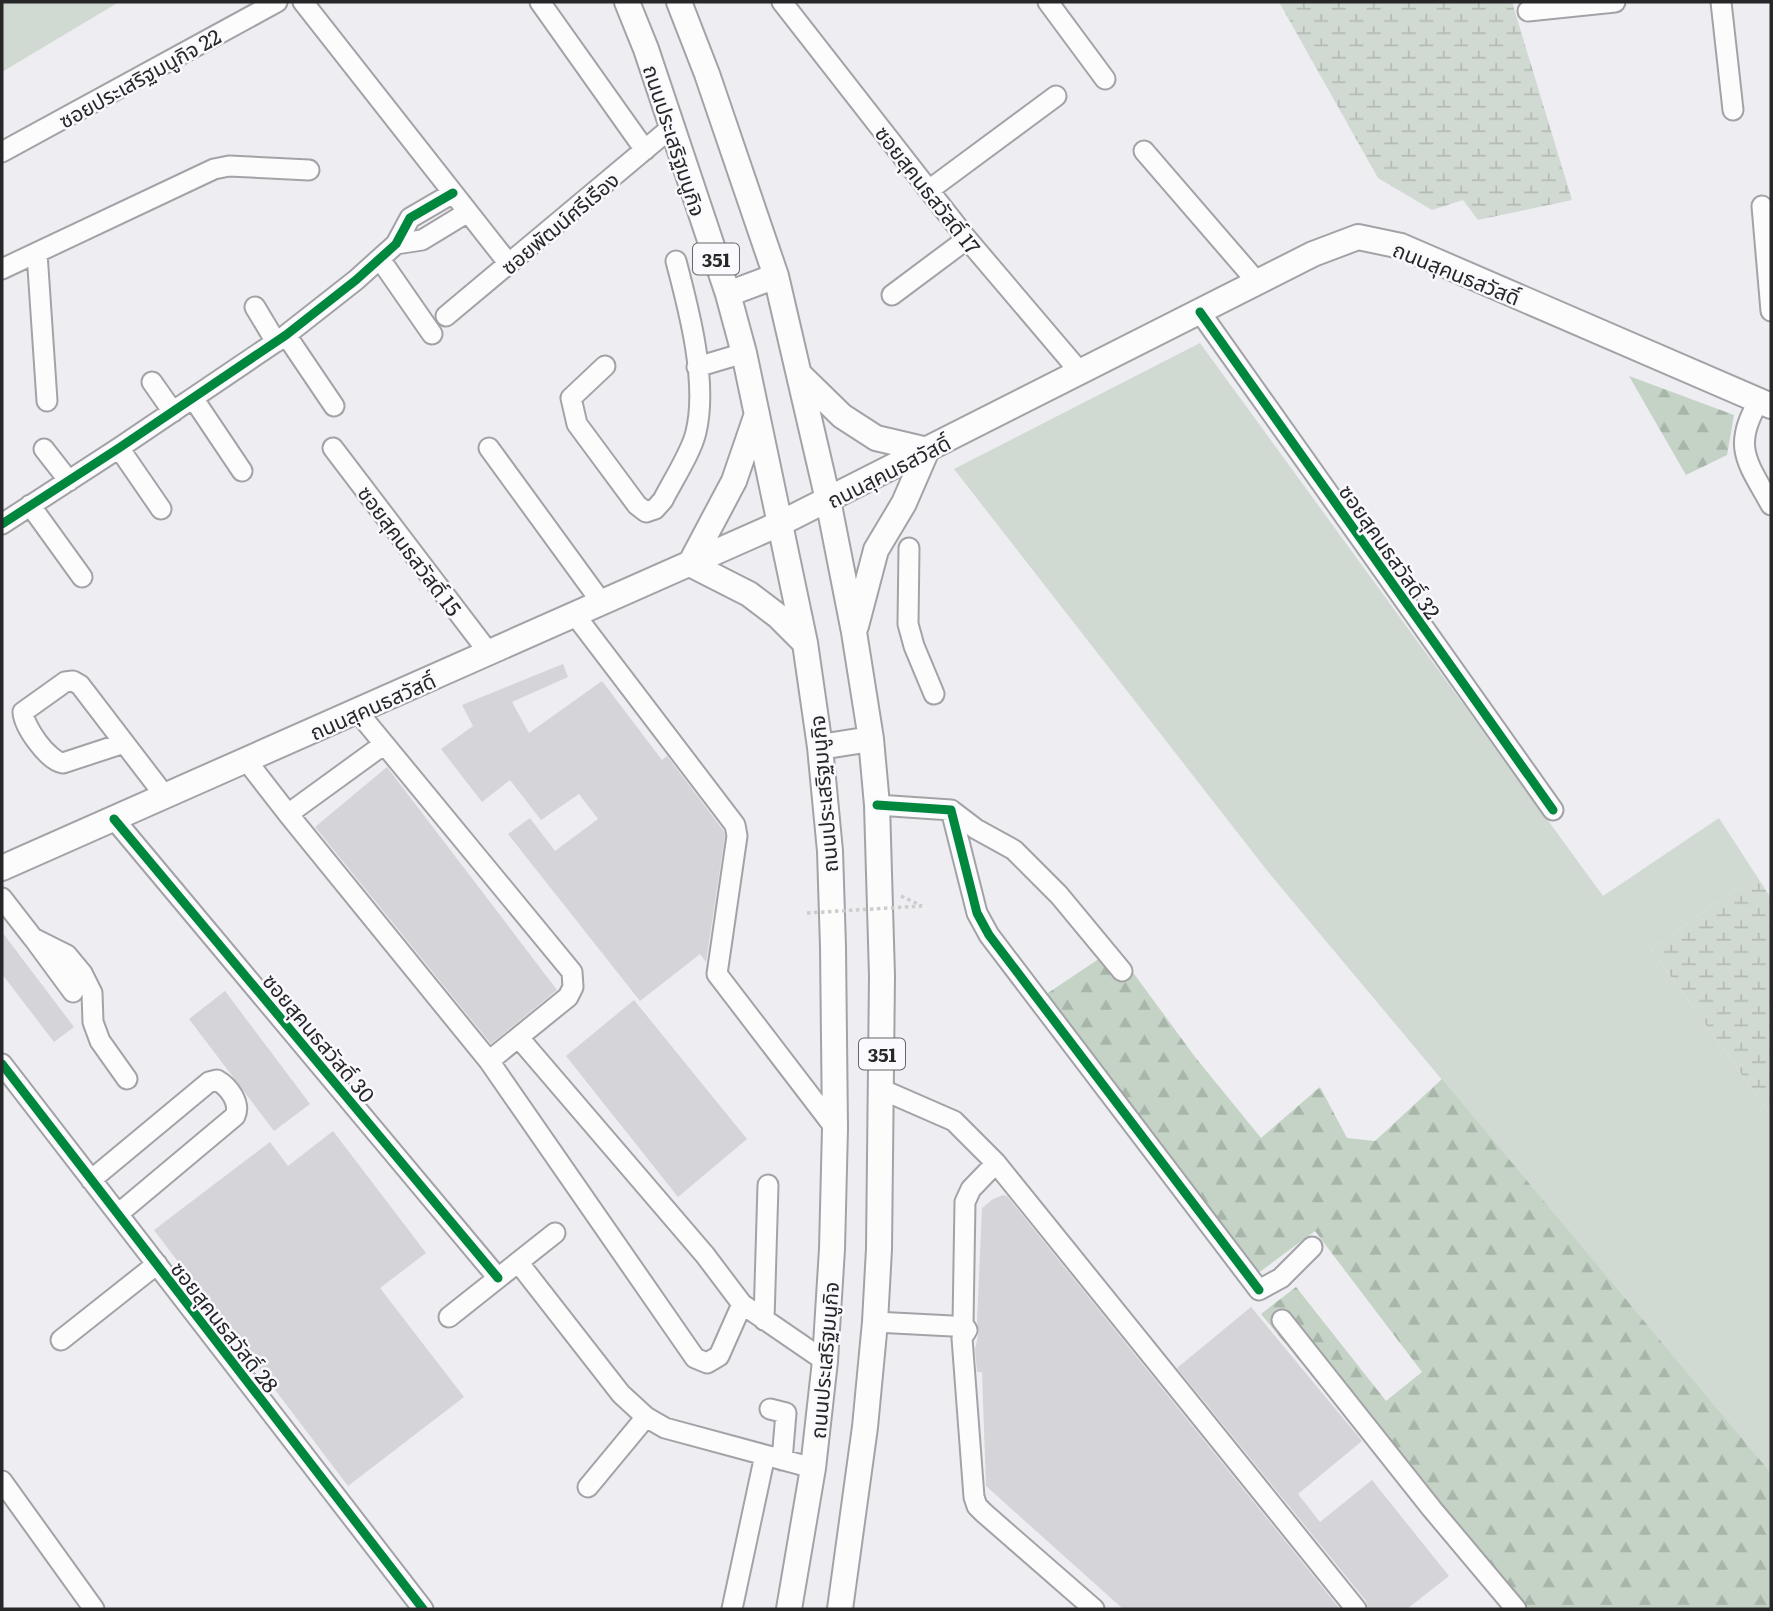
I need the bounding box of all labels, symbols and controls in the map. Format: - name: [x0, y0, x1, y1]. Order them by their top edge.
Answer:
- street label: ซอยประเสริฐมนูกิจ 22: [52, 20, 226, 134]
- street label: ถนนประเสริฐมนูกิจ: [637, 60, 715, 220]
- street label: ซอยสุคนธสวัสดิ์ 17: [869, 118, 989, 260]
- street label: ซอยพัฒน์ศรีเรือง: [493, 163, 625, 281]
- street label: ถนนสุคนธสวัสดิ์: [1389, 232, 1525, 312]
- road number: 351: [693, 244, 739, 274]
- street label: ถนนสุคนธสวัสดิ์: [821, 426, 955, 514]
- street label: ซอยสุคนธสวัสดิ์ 32: [1333, 477, 1449, 625]
- street label: ซอยสุคนธสวัสดิ์ 15: [352, 478, 470, 622]
- street label: ถนนสุคนธสวัสดิ์: [304, 663, 440, 747]
- street label: ถนนประเสริฐมนูกิจ: [800, 714, 844, 874]
- street label: ซอยสุคนธสวัสดิ์ 30: [257, 966, 383, 1108]
- road number: 351: [859, 1038, 905, 1070]
- street label: ซอยสุคนธสวัสดิ์ 28: [165, 1254, 287, 1398]
- street label: ถนนประเสริฐมนูกิจ: [801, 1280, 845, 1440]

